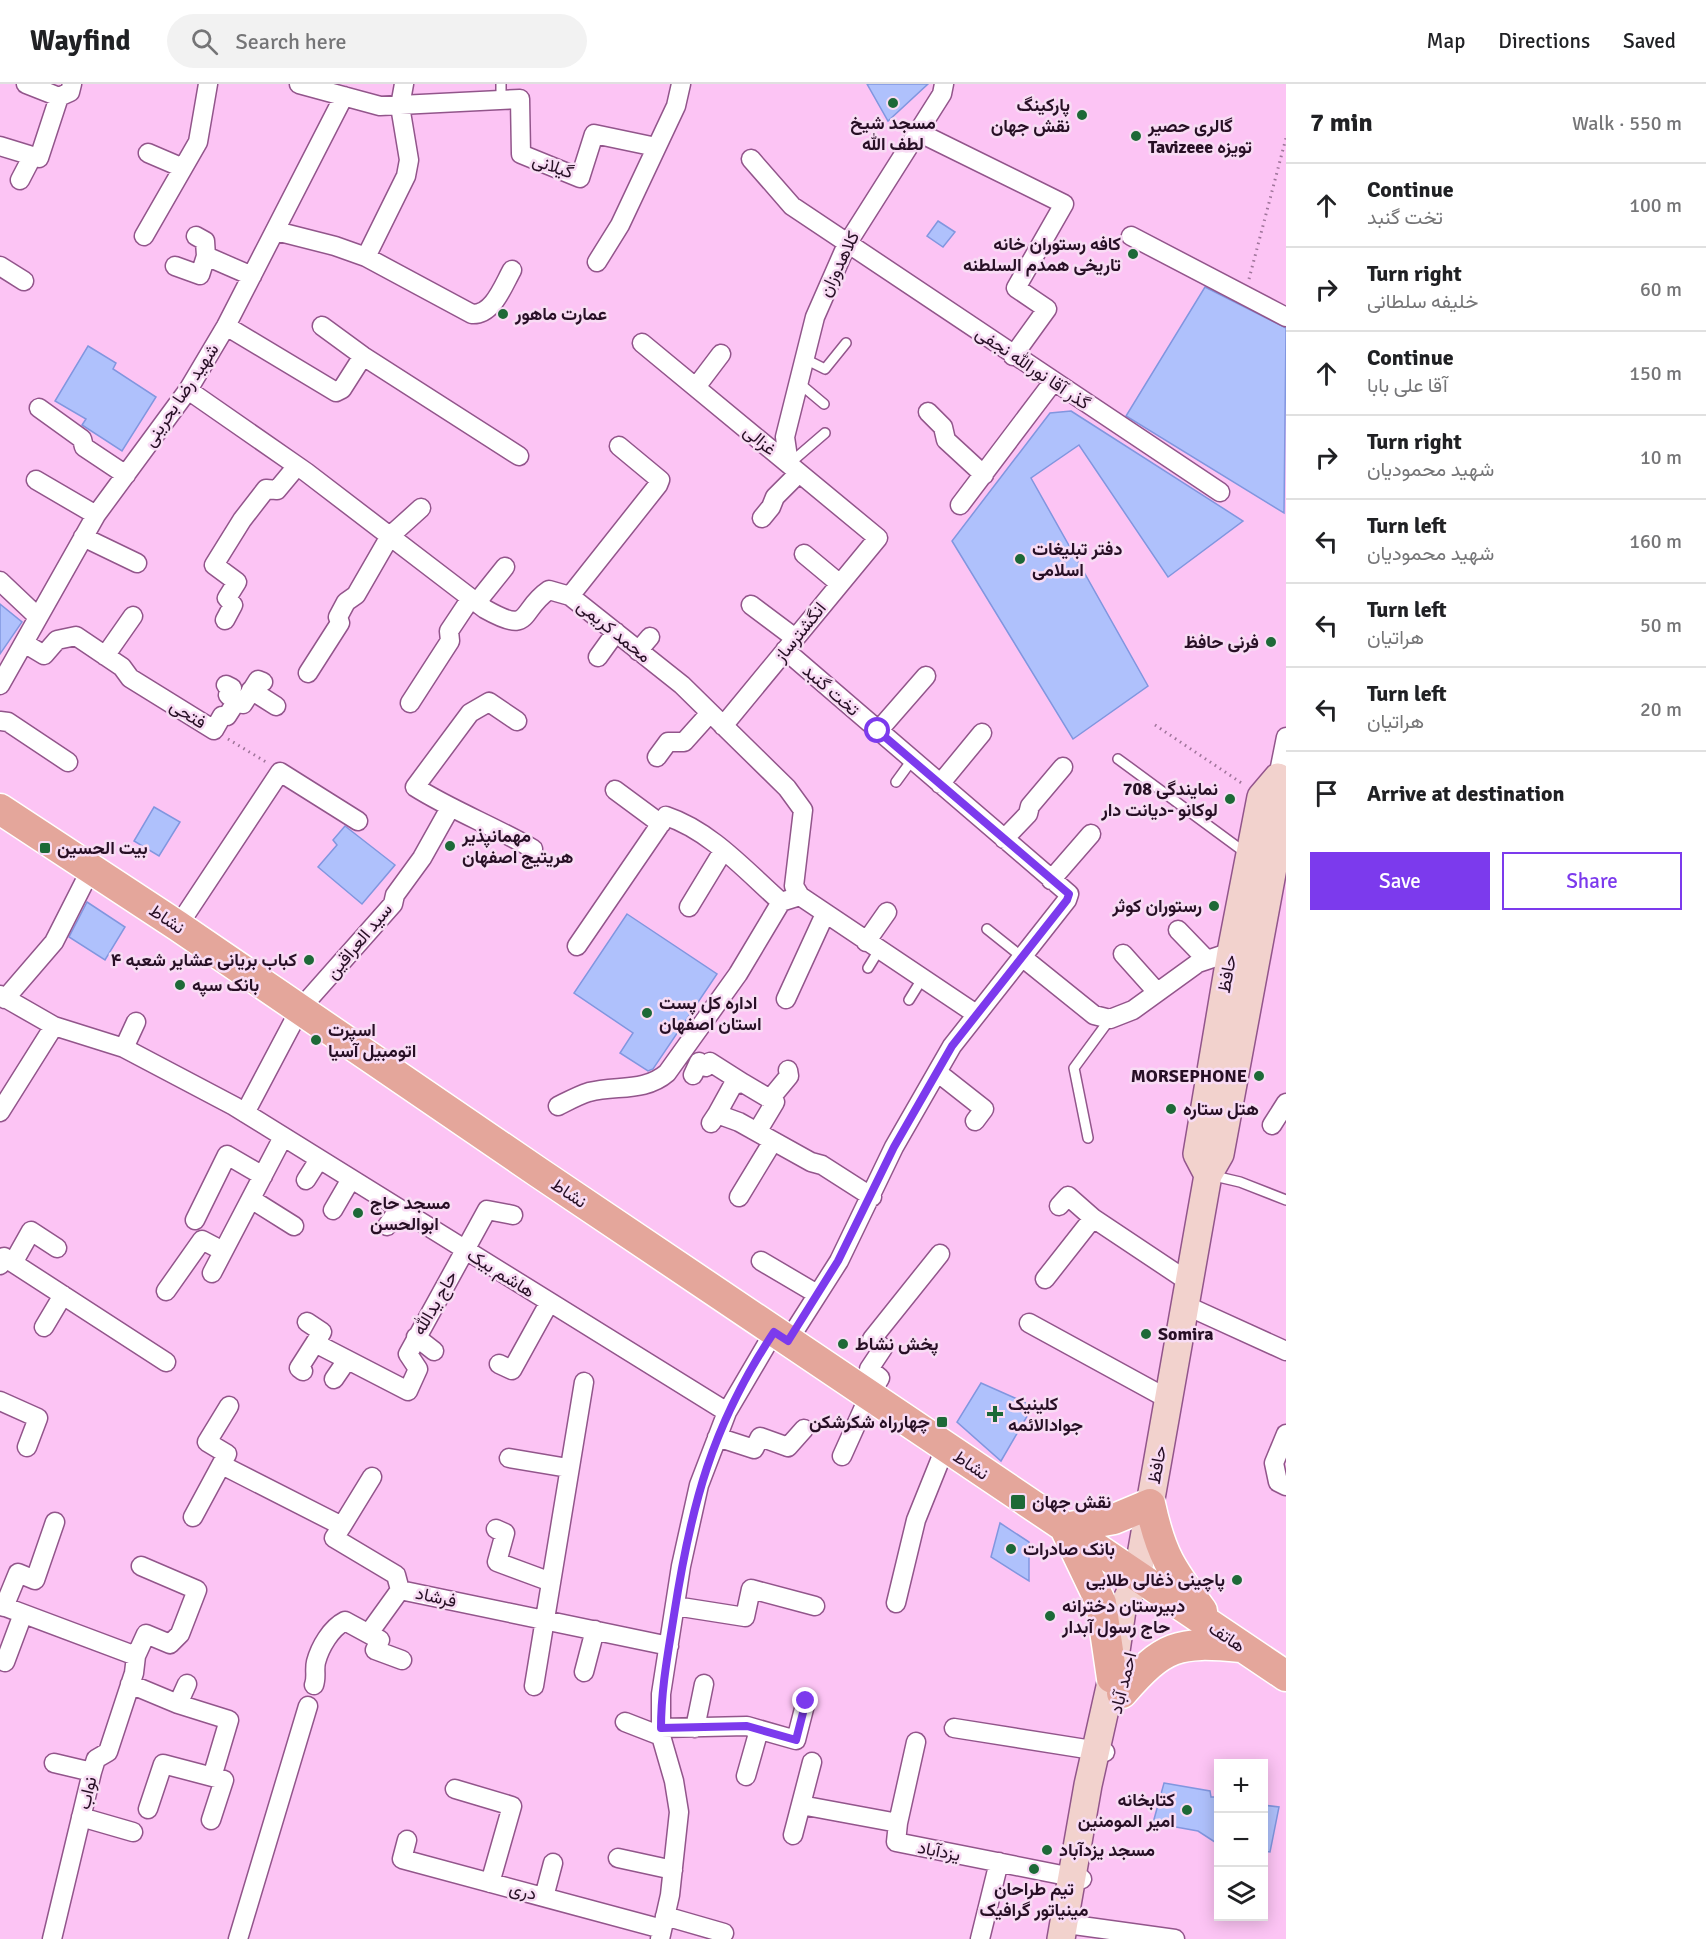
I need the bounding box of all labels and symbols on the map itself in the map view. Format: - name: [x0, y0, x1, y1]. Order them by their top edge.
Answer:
- place label: پارکینگ نقش جهان: [991, 94, 1070, 137]
- marker: مسجد شیخ لطف الله: [886, 96, 900, 110]
- marker: پارکینگ نقش جهان: [1075, 108, 1089, 122]
- place label: مسجد شیخ لطف الله: [850, 112, 936, 155]
- place label: گالری حصیر Tavizeee تویزه: [1147, 115, 1252, 158]
- marker: گالری حصیر Tavizeee تویزه: [1129, 129, 1143, 143]
- street label: گیلانی: [529, 148, 577, 184]
- street label: کلاهدوزان: [814, 228, 864, 300]
- place label: کافه رستوران خانه تاریخی همدم السلطنه: [963, 233, 1121, 277]
- marker: کافه رستوران خانه تاریخی همدم السلطنه: [1126, 247, 1140, 261]
- place label: عمارت ماهور: [514, 303, 607, 325]
- marker: عمارت ماهور: [496, 307, 510, 321]
- street label: گذر آقا نورالله نجفی: [972, 322, 1094, 414]
- street label: شهید رضا بحرینی: [138, 339, 224, 451]
- street label: غزالی: [739, 420, 781, 460]
- place label: دفتر تبلیغات اسلامی: [1032, 538, 1122, 581]
- marker: دفتر تبلیغات اسلامی: [1013, 552, 1027, 566]
- street label: محمد کریمی: [573, 595, 655, 667]
- street label: انگشترساز: [769, 598, 831, 667]
- place label: فرنی حافظ: [1184, 631, 1259, 653]
- marker: فرنی حافظ: [1264, 635, 1278, 649]
- street label: تخت گنبد: [798, 659, 864, 721]
- street label: فتحی: [166, 694, 210, 734]
- route start: [864, 717, 890, 743]
- place label: نمایندگی 708 لوکانو -دیانت دار: [1100, 778, 1218, 821]
- marker: نمایندگی 708 لوکانو -دیانت دار: [1223, 792, 1237, 806]
- place label: مهمانپذیر هریتیج اصفهان: [461, 825, 573, 869]
- place label: بیت الحسین: [57, 837, 148, 859]
- marker: مهمانپذیر هریتیج اصفهان: [443, 839, 457, 853]
- marker: بیت الحسین: [38, 841, 52, 855]
- place label: رستوران کوثر: [1111, 895, 1202, 917]
- street label: نشاط: [145, 899, 189, 939]
- street label: سید العراقین: [321, 899, 397, 983]
- marker: رستوران کوثر: [1207, 899, 1221, 913]
- place label: کباب بریانی عشایر شعبه ۴: [111, 949, 297, 971]
- marker: کباب بریانی عشایر شعبه ۴: [302, 953, 316, 967]
- street label: حافظ: [1213, 953, 1241, 995]
- place label: بانک سپه: [192, 974, 259, 997]
- marker: بانک سپه: [173, 978, 187, 992]
- place label: اداره کل پست استان اصفهان: [659, 992, 762, 1035]
- marker: اداره کل پست استان اصفهان: [640, 1006, 654, 1020]
- place label: اسپرت اتومبیل آسیا: [328, 1019, 416, 1062]
- marker: اسپرت اتومبیل آسیا: [309, 1033, 323, 1047]
- place label: MORSEPHONE: [1131, 1065, 1247, 1087]
- marker: MORSEPHONE: [1252, 1069, 1266, 1083]
- place label: هتل ستاره: [1183, 1098, 1259, 1120]
- marker: هتل ستاره: [1164, 1102, 1178, 1116]
- street label: نشاط: [547, 1173, 591, 1213]
- place label: مسجد حاج ابوالحسن: [370, 1192, 451, 1235]
- marker: مسجد حاج ابوالحسن: [351, 1206, 365, 1220]
- street label: هاشم بیک: [463, 1244, 539, 1303]
- street label: حاج یدالله: [408, 1267, 463, 1340]
- place label: Somira: [1158, 1323, 1214, 1345]
- marker: Somira: [1139, 1327, 1153, 1341]
- place label: پخش نشاط: [855, 1333, 939, 1356]
- marker: پخش نشاط: [836, 1337, 850, 1351]
- place label: کلینیک جوادالائمه: [1008, 1393, 1083, 1436]
- marker: کلینیک جوادالائمه: [986, 1405, 1004, 1423]
- place label: چهارراه شکرشکن: [809, 1411, 930, 1434]
- marker: چهارراه شکرشکن: [935, 1415, 949, 1429]
- street label: حافظ: [1143, 1444, 1171, 1486]
- street label: نشاط: [949, 1445, 993, 1485]
- place label: نقش جهان: [1032, 1491, 1111, 1513]
- marker: نقش جهان: [1009, 1493, 1027, 1511]
- place label: بانک صادرات: [1023, 1538, 1115, 1560]
- marker: بانک صادرات: [1004, 1542, 1018, 1556]
- place label: پاچینی ذغالی طلایی: [1086, 1569, 1225, 1592]
- marker: پاچینی ذغالی طلایی: [1230, 1573, 1244, 1587]
- street label: فرشاد: [414, 1582, 458, 1612]
- place label: دبیرستان دخترانه حاج رسول آبدار: [1061, 1595, 1185, 1639]
- marker: دبیرستان دخترانه حاج رسول آبدار: [1043, 1609, 1057, 1623]
- street label: هاتف: [1204, 1617, 1250, 1657]
- street label: احمد آباد: [1105, 1650, 1141, 1716]
- route end: [792, 1687, 818, 1713]
- street label: نواب: [73, 1774, 101, 1812]
- place label: کتابخانه امیر المومنین: [1078, 1789, 1175, 1832]
- marker: کتابخانه امیر المومنین: [1180, 1803, 1194, 1817]
- street label: یزدآباد: [916, 1836, 962, 1866]
- place label: مسجد یزدآباد: [1059, 1839, 1155, 1861]
- marker: مسجد یزدآباد: [1040, 1843, 1054, 1857]
- marker: تیم طراحان مینیاتور گرافیک: [1027, 1862, 1041, 1876]
- street label: دری: [507, 1877, 539, 1905]
- place label: تیم طراحان مینیاتور گرافیک: [980, 1878, 1089, 1921]

